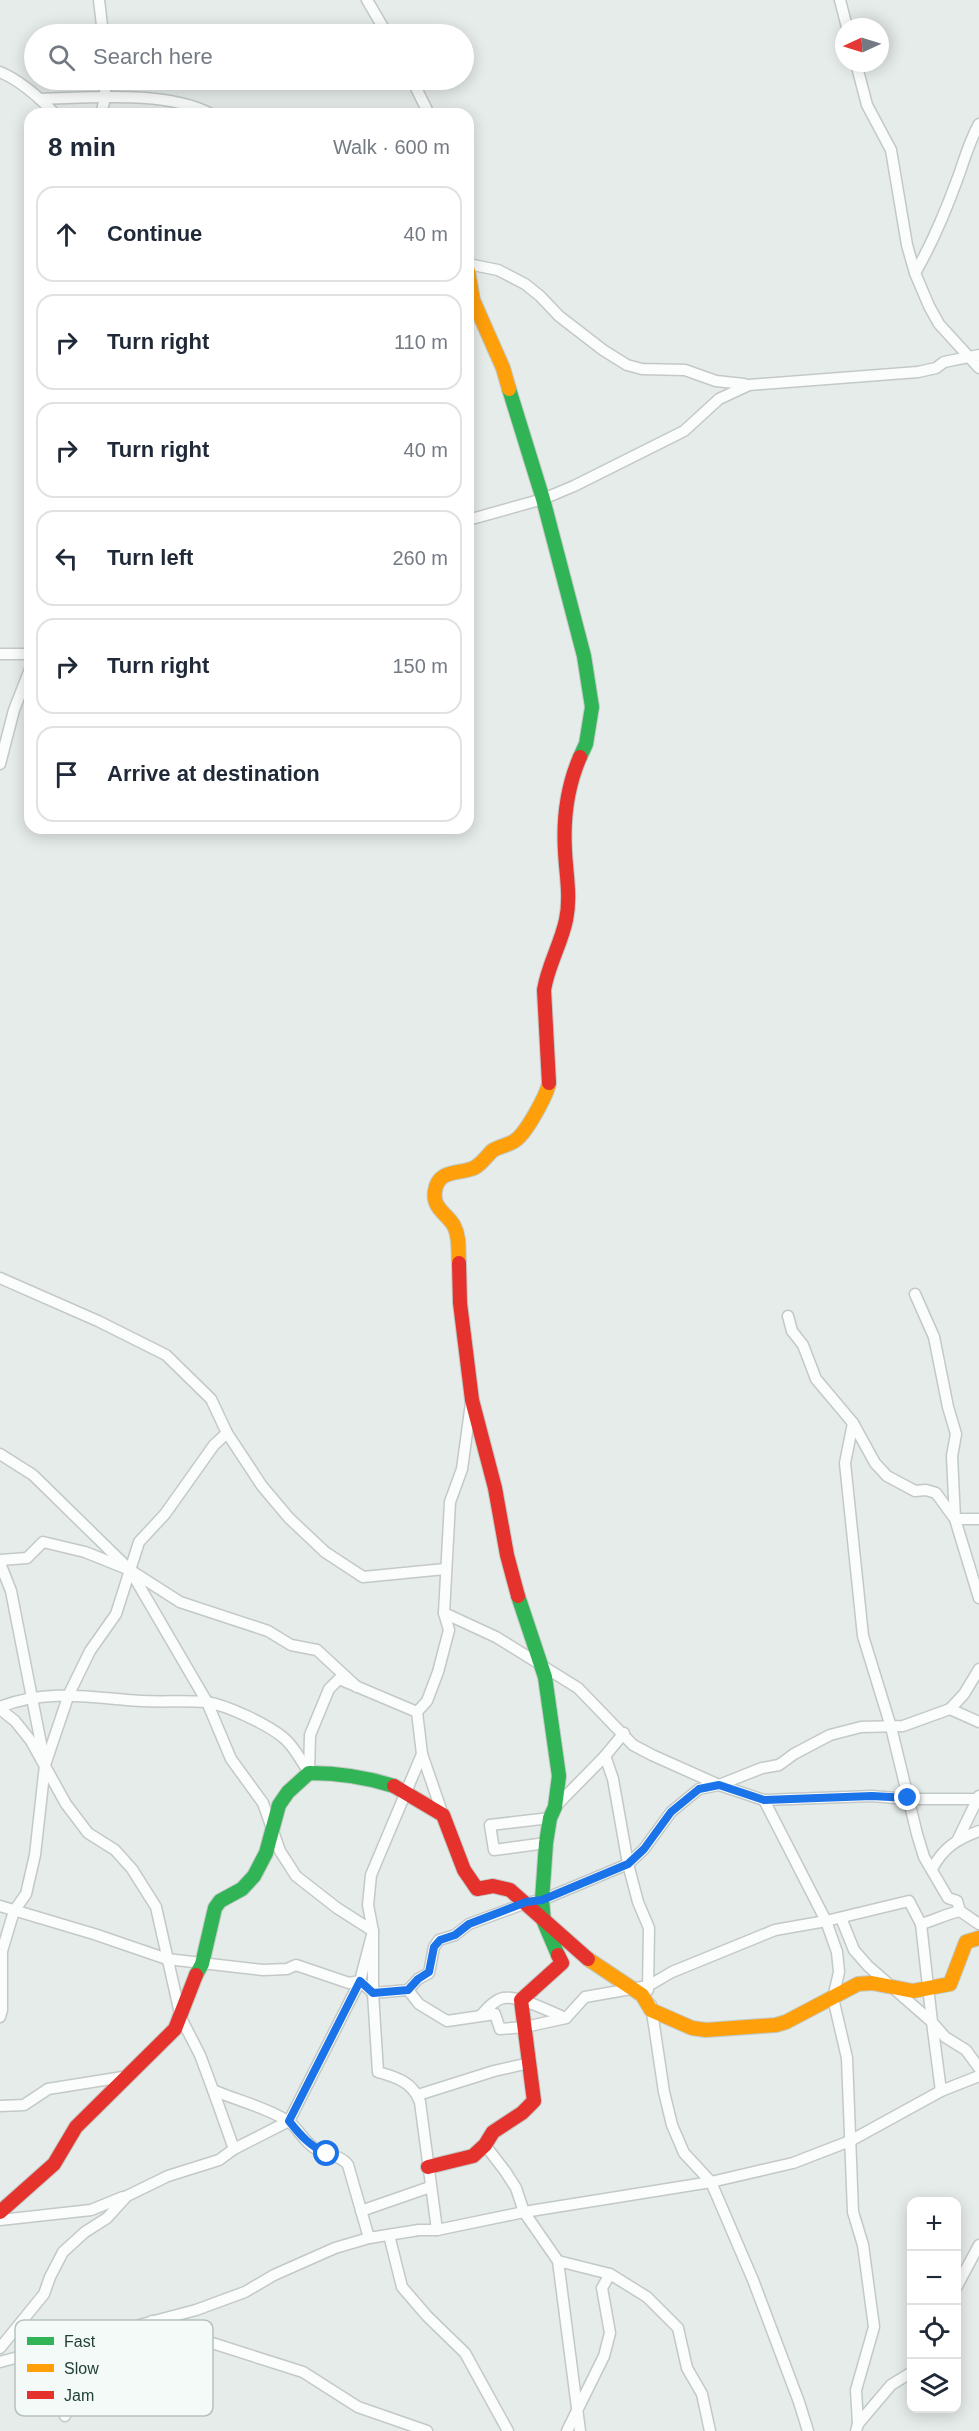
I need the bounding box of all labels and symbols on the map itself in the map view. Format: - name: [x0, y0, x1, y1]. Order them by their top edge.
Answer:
- north arrow: [835, 18, 889, 72]
- route end: [894, 1784, 920, 1810]
- route start: [313, 2140, 339, 2166]
- legend: [15, 2320, 213, 2416]
- text: Fast: [64, 2333, 96, 2350]
- text: Slow: [64, 2360, 99, 2377]
- text: Jam: [64, 2387, 94, 2404]

